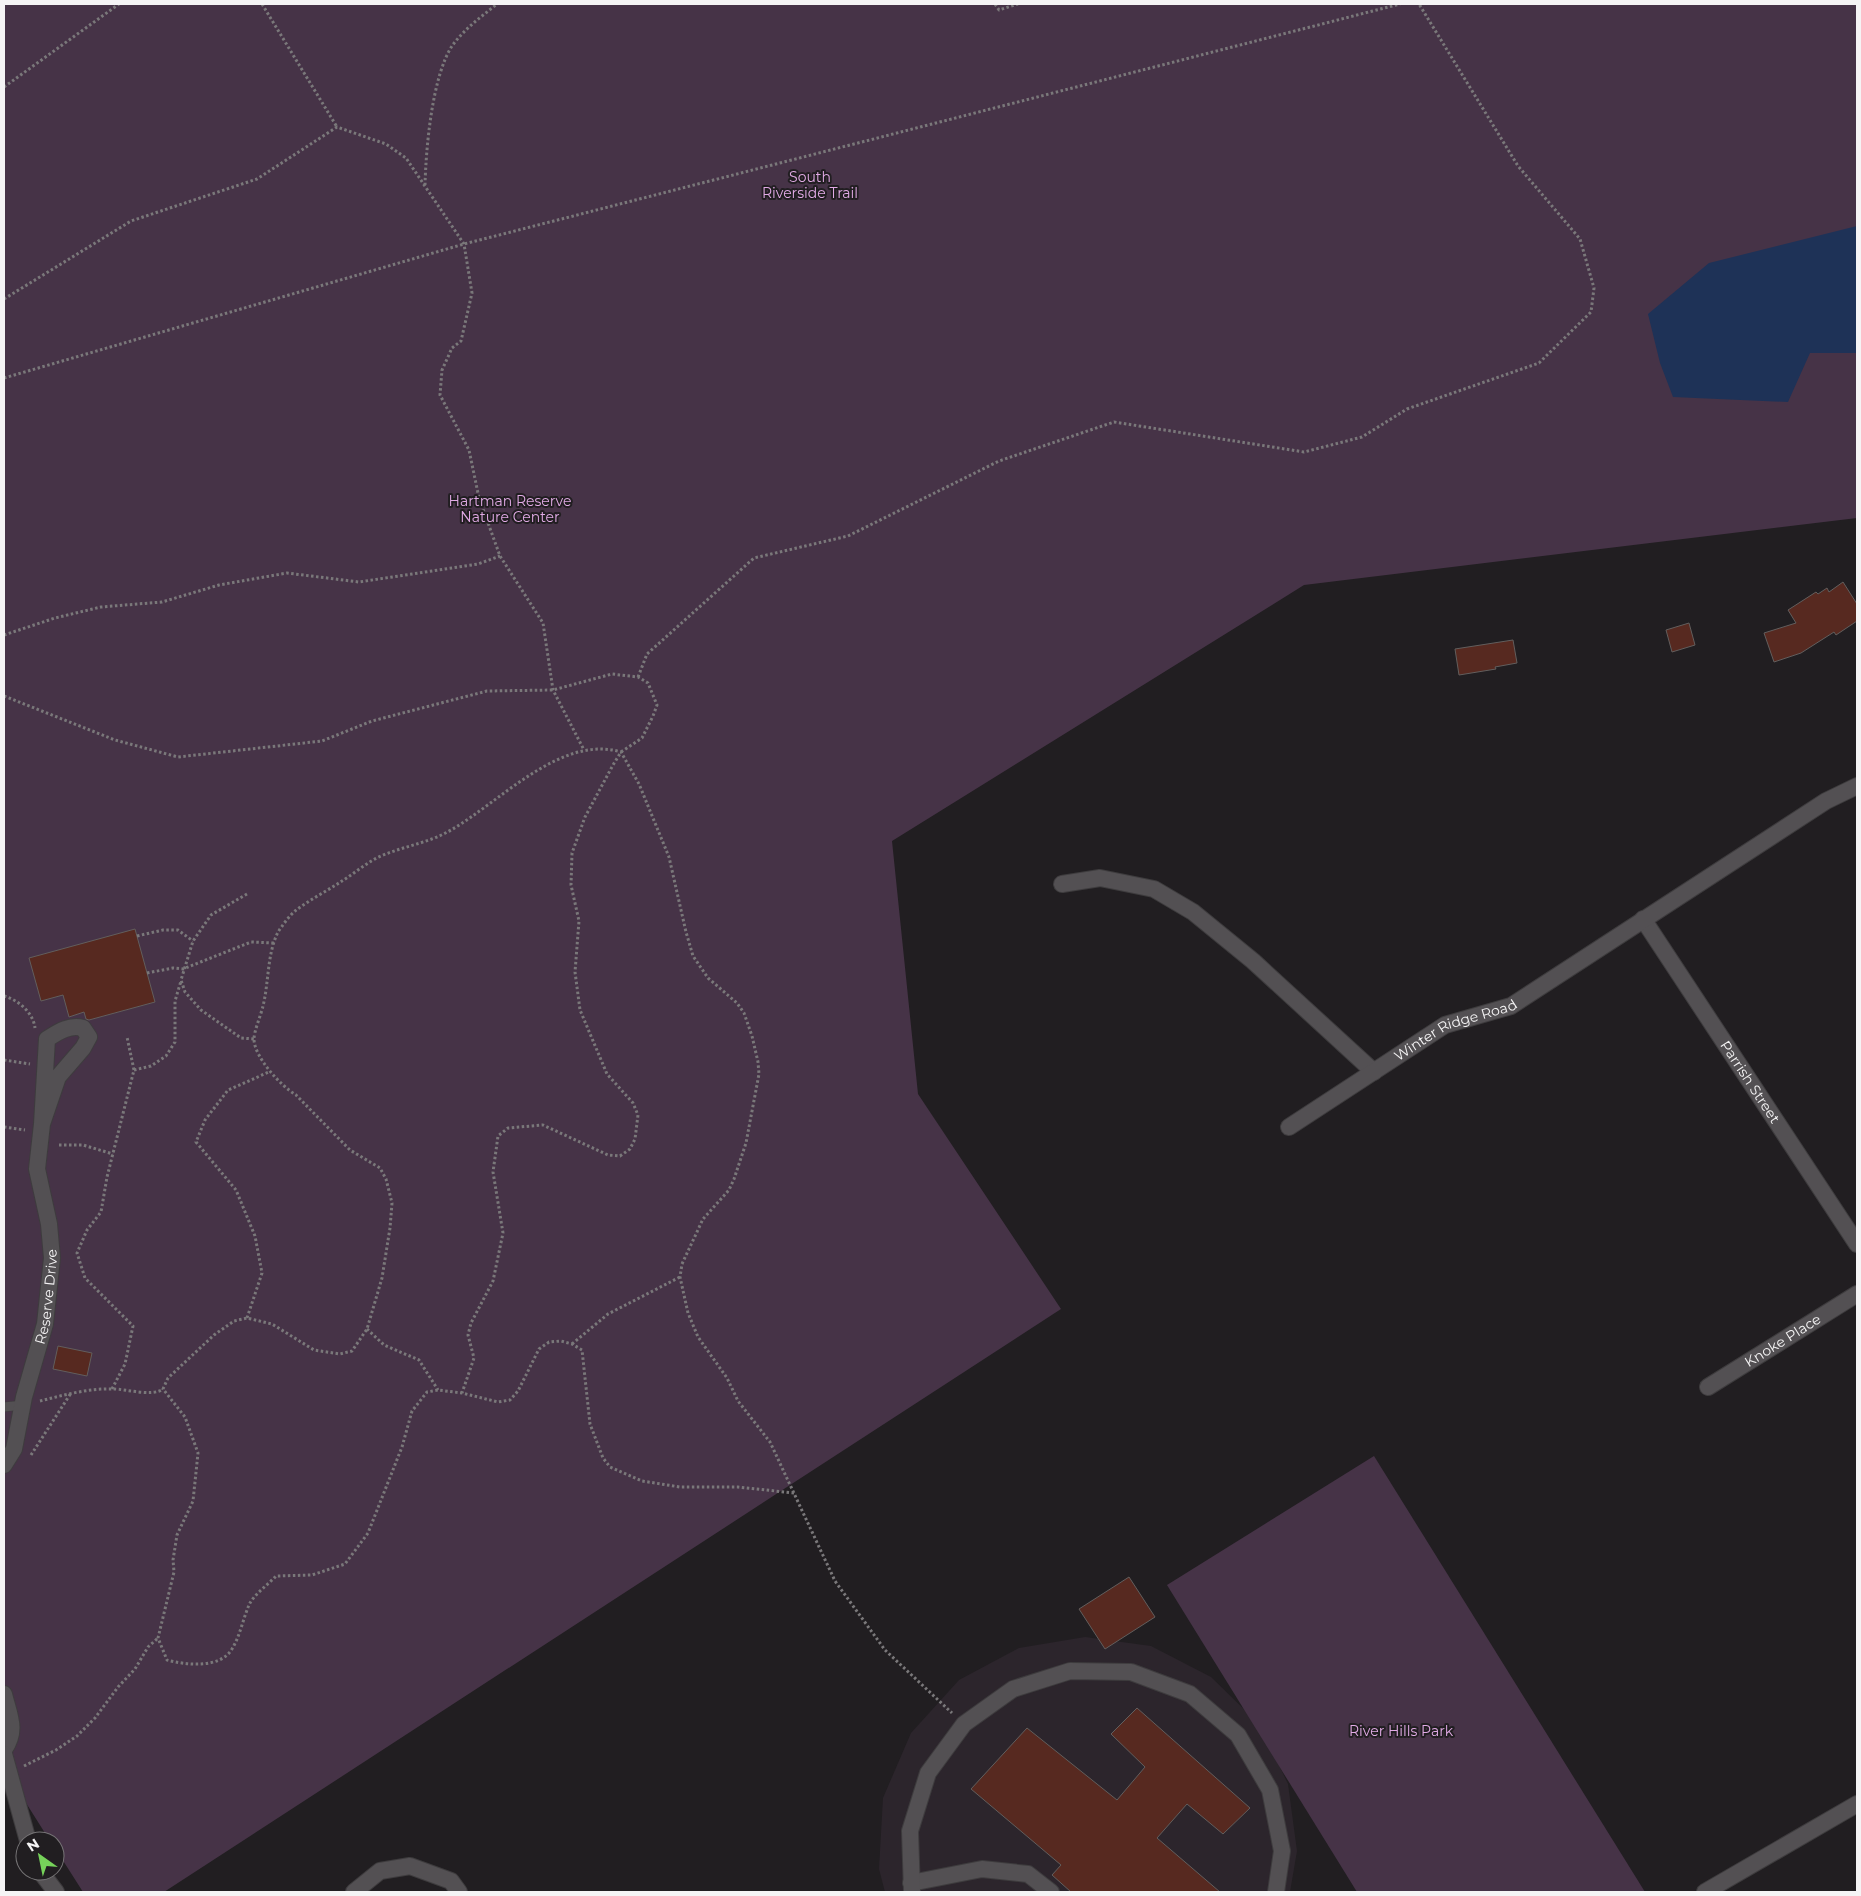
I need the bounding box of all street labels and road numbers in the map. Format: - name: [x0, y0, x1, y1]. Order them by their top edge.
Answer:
- street label: Winter Ridge Road: [1391, 995, 1521, 1065]
- street label: Parrish Street: [1717, 1037, 1784, 1127]
- street label: Reserve Drive: [31, 1248, 61, 1346]
- street label: Knoke Place: [1741, 1310, 1824, 1371]

